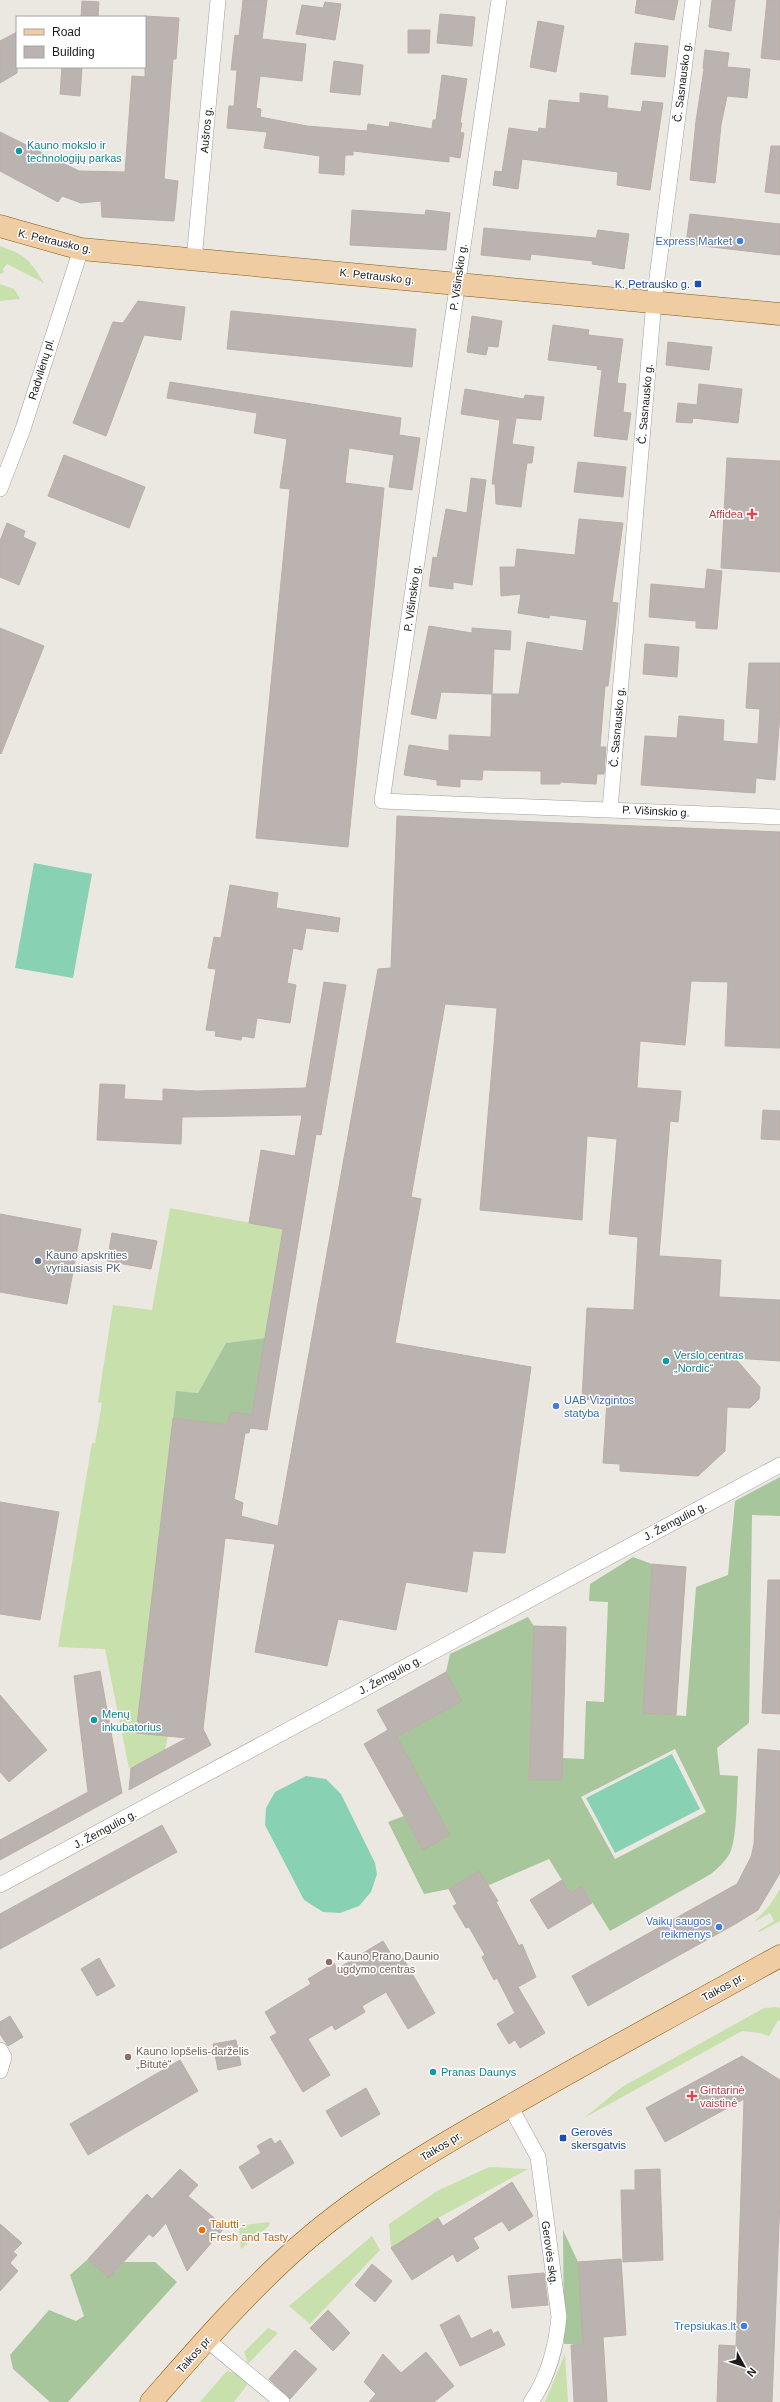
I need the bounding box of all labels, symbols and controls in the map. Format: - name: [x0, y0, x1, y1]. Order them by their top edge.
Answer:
- legend: [16, 16, 146, 68]
- text: Road: [52, 25, 81, 39]
- street label: Č. Sasnausko g.: [671, 41, 693, 123]
- text: Building: [52, 45, 95, 59]
- street label: Aušros g.: [198, 106, 214, 154]
- place label: Kauno mokslo ir technologijų parkas: [27, 139, 122, 164]
- marker: Kauno mokslo ir technologijų parkas: [14, 146, 24, 156]
- street label: K. Petrausko g.: [17, 227, 93, 255]
- place label: Express Market: [656, 235, 732, 247]
- marker: Express Market: [735, 236, 745, 246]
- street label: P. Višinskio g.: [447, 243, 469, 311]
- street label: K. Petrausko g.: [339, 266, 415, 286]
- place label: K. Petrausko g.: [615, 278, 690, 290]
- marker: K. Petrausko g.: [693, 279, 703, 289]
- street label: Radvilėnų pl.: [26, 337, 56, 401]
- street label: Č. Sasnausko g.: [636, 363, 654, 445]
- place label: Affidea: [709, 508, 744, 520]
- marker: Affidea: [746, 508, 758, 520]
- street label: P. Višinskio g.: [401, 564, 423, 632]
- street label: Č. Sasnausko g.: [608, 686, 626, 768]
- street label: P. Višinskio g.: [622, 803, 690, 819]
- place label: Kauno apskrities vyriausiasis PK: [46, 1249, 128, 1274]
- marker: Kauno apskrities vyriausiasis PK: [33, 1256, 43, 1266]
- place label: Verslo centras „Nordic“: [674, 1349, 744, 1374]
- marker: Verslo centras „Nordic“: [661, 1356, 671, 1366]
- place label: UAB Vizgintos statyba: [564, 1394, 635, 1419]
- marker: UAB Vizgintos statyba: [551, 1401, 561, 1411]
- street label: J. Žemgulio g.: [642, 1499, 708, 1543]
- street label: J. Žemgulio g.: [357, 1653, 423, 1697]
- place label: Menų inkubatorius: [102, 1708, 162, 1733]
- marker: Menų inkubatorius: [89, 1715, 99, 1725]
- street label: J. Žemgulio g.: [72, 1807, 138, 1851]
- place label: Vaikų saugos reikmenys: [646, 1915, 711, 1940]
- marker: Vaikų saugos reikmenys: [714, 1922, 724, 1932]
- place label: Kauno Prano Daunio ugdymo centras: [337, 1950, 439, 1975]
- marker: Kauno Prano Daunio ugdymo centras: [324, 1957, 334, 1967]
- street label: Taikos pr.: [700, 1970, 746, 2004]
- place label: Kauno lopšelis-darželis „Bitutė“: [136, 2045, 250, 2070]
- marker: Kauno lopšelis-darželis „Bitutė“: [123, 2052, 133, 2062]
- place label: Pranas Daunys: [441, 2066, 517, 2078]
- marker: Pranas Daunys: [428, 2067, 438, 2077]
- place label: Gintarinė vaistinė: [700, 2084, 745, 2109]
- marker: Gintarinė vaistinė: [687, 2091, 697, 2101]
- place label: Gerovės skersgatvis: [571, 2126, 627, 2151]
- street label: Taikos pr.: [418, 2129, 464, 2163]
- marker: Gerovės skersgatvis: [558, 2133, 568, 2143]
- place label: Talutti - Fresh and Tasty: [210, 2218, 289, 2243]
- street label: Gerovės skg.: [540, 2220, 560, 2286]
- marker: Talutti - Fresh and Tasty: [197, 2225, 207, 2235]
- place label: Trepsiukas.lt: [674, 2320, 736, 2332]
- marker: Trepsiukas.lt: [739, 2321, 749, 2331]
- street label: Taikos pr.: [174, 2333, 214, 2375]
- north arrow: [724, 2346, 764, 2386]
- text: N: [744, 2366, 759, 2379]

